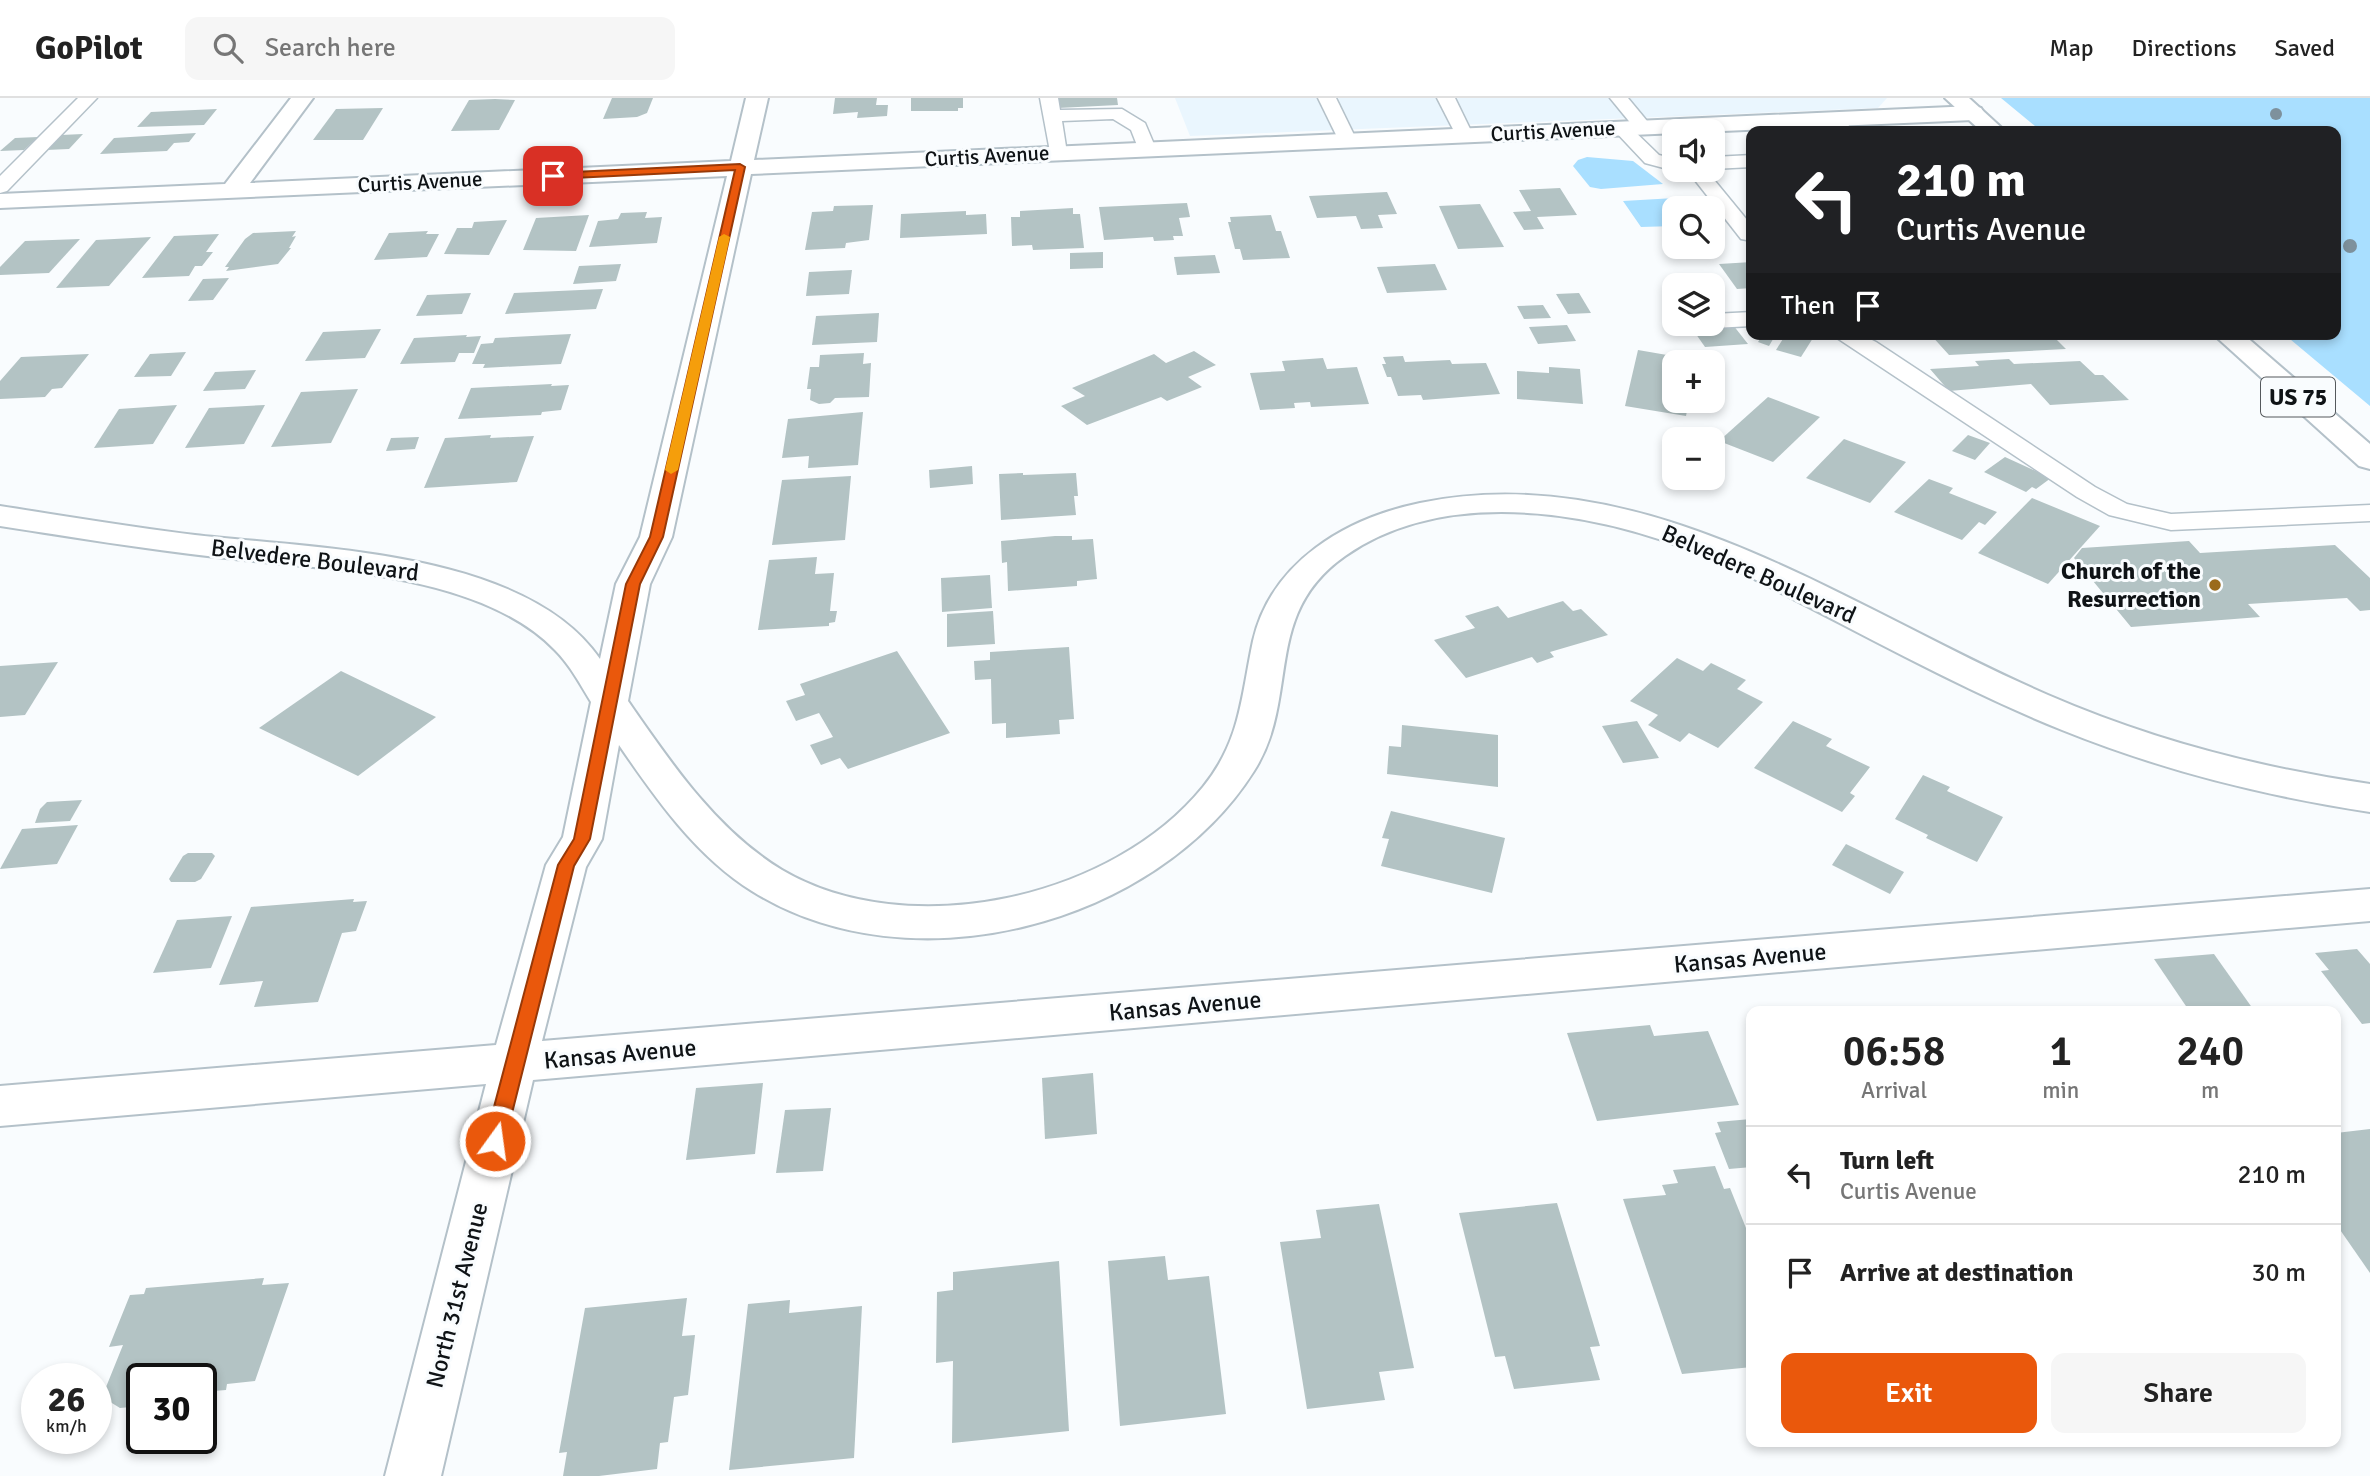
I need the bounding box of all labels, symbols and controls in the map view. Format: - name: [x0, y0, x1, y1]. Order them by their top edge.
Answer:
- search box: [185, 17, 675, 80]
- text: GoPilot: [35, 28, 143, 69]
- icon: search: [209, 29, 247, 67]
- text: Search here: [265, 32, 396, 64]
- text: Map: [2049, 33, 2094, 63]
- text: Directions: [2132, 33, 2237, 63]
- text: Saved: [2275, 33, 2335, 63]
- street label: Curtis Avenue: [1490, 115, 1616, 147]
- map controls: [1662, 119, 1725, 490]
- button: sound: [1662, 119, 1725, 182]
- street label: Curtis Avenue: [924, 140, 1050, 172]
- pin: [523, 146, 583, 206]
- text: 210 m: [1896, 150, 2026, 210]
- icon: left: [1781, 154, 1872, 245]
- icon: arrive: [534, 157, 572, 195]
- street label: Curtis Avenue: [357, 166, 483, 198]
- button: search: [1662, 196, 1725, 259]
- text: Curtis Avenue: [1896, 210, 2086, 249]
- button: layers: [1662, 273, 1725, 336]
- icon: arrive: [1849, 287, 1887, 325]
- text: Then: [1781, 290, 1835, 322]
- button: +: [1662, 350, 1725, 413]
- road number: US 75: [2261, 378, 2335, 416]
- button: −: [1662, 427, 1725, 490]
- street label: Belvedere Boulevard: [1657, 518, 1861, 630]
- street label: Belvedere Boulevard: [209, 532, 421, 588]
- place label: Church of the Resurrection: [2061, 556, 2201, 614]
- marker: Church of the Resurrection: [2207, 577, 2223, 593]
- street label: Kansas Avenue: [1672, 936, 1828, 980]
- street label: Kansas Avenue: [1107, 984, 1263, 1028]
- text: 06:58: [1843, 1026, 1945, 1077]
- text: 1: [2049, 1026, 2072, 1077]
- text: 240: [2176, 1026, 2244, 1077]
- street label: Kansas Avenue: [542, 1032, 698, 1076]
- text: Arrival: [1861, 1076, 1927, 1105]
- text: min: [2042, 1076, 2079, 1105]
- text: m: [2201, 1076, 2219, 1105]
- position arrow: [458, 1104, 532, 1178]
- text: Turn left: [1840, 1145, 1934, 1177]
- icon: left: [1781, 1156, 1819, 1194]
- text: 210 m: [2237, 1159, 2306, 1191]
- text: Curtis Avenue: [1840, 1177, 1977, 1206]
- street label: North 31st Avenue: [419, 1199, 495, 1391]
- icon: arrive: [1781, 1254, 1819, 1292]
- text: Arrive at destination: [1840, 1257, 2073, 1289]
- text: 30 m: [2251, 1257, 2306, 1289]
- button: Exit: [1781, 1353, 2037, 1433]
- button: Share: [2051, 1353, 2306, 1433]
- speed limit sign: 30: [126, 1363, 217, 1454]
- text: 26: [48, 1378, 85, 1421]
- text: km/h: [46, 1415, 87, 1437]

